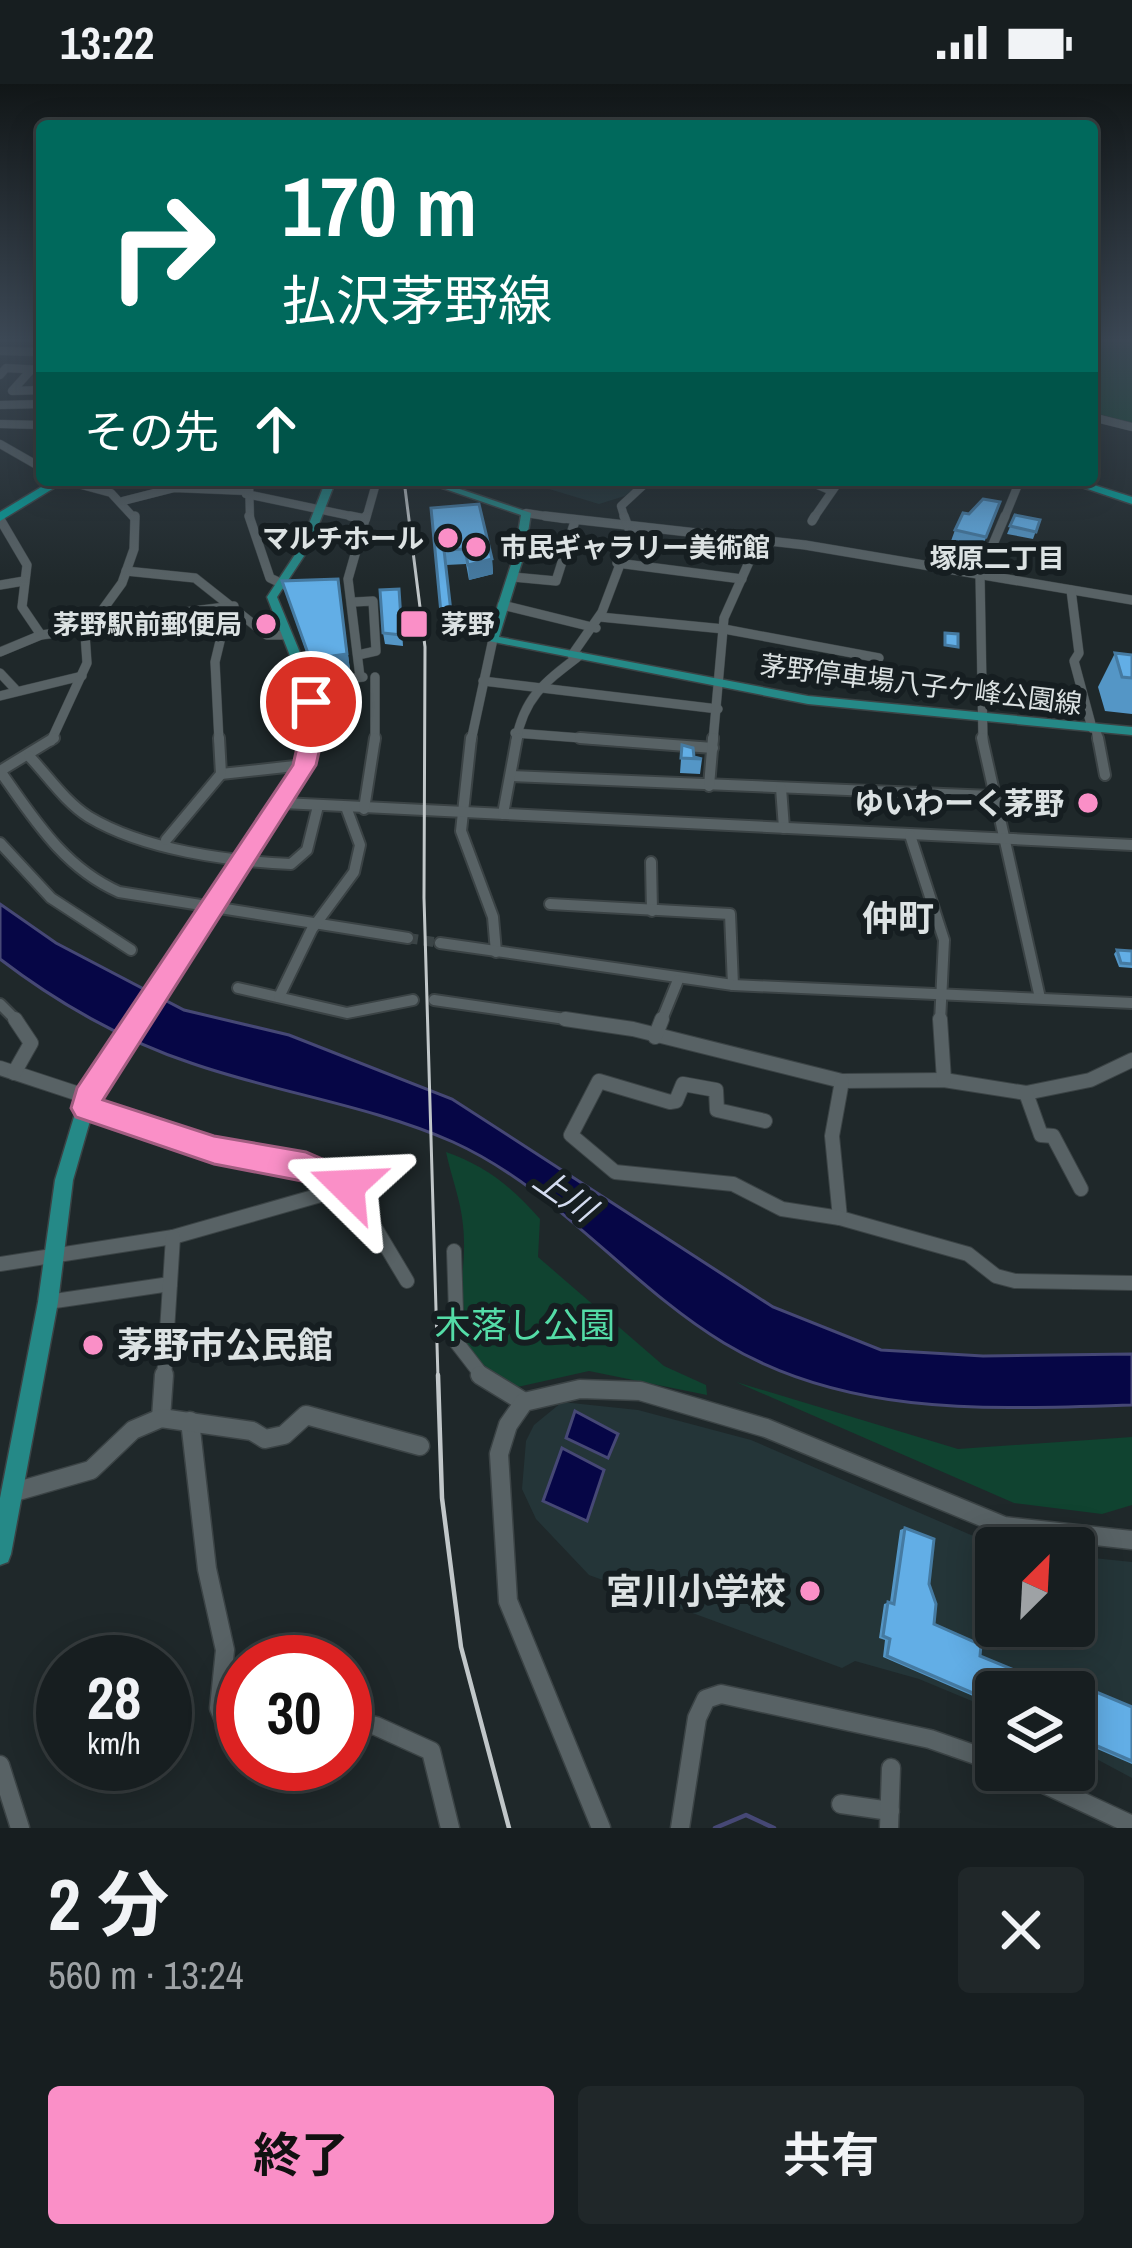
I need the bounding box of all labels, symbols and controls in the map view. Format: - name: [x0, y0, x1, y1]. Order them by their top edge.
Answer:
- text: 13:22: [60, 12, 154, 73]
- text: 170 m: [282, 149, 477, 262]
- icon: right: [84, 168, 240, 324]
- text: 払沢茅野線: [282, 264, 552, 337]
- icon: ahead: [243, 396, 309, 462]
- text: その先: [84, 401, 219, 462]
- place label: マルチホール: [262, 520, 424, 556]
- marker: マルチホール: [435, 525, 461, 551]
- place label: 市民ギャラリー美術館: [500, 529, 770, 565]
- marker: 市民ギャラリー美術館: [463, 534, 489, 560]
- district label: 塚原二丁目: [930, 540, 1065, 576]
- place label: 茅野駅前郵便局: [53, 606, 242, 642]
- place label: 茅野: [441, 606, 495, 642]
- marker: 茅野: [398, 608, 430, 640]
- marker: 茅野駅前郵便局: [253, 611, 279, 637]
- street label: 茅野停車場八子ケ峰公園線: [758, 646, 1084, 722]
- pin: [260, 651, 362, 753]
- icon: arrive: [278, 669, 344, 735]
- place label: ゆいわーく茅野: [854, 783, 1064, 823]
- marker: ゆいわーく茅野: [1075, 790, 1101, 816]
- district label: 仲町: [862, 894, 934, 942]
- position arrow: [284, 1123, 410, 1249]
- water label: 上川: [525, 1157, 607, 1233]
- park label: 木落し公園: [435, 1301, 615, 1349]
- place label: 茅野市公民館: [117, 1321, 333, 1369]
- marker: 茅野市公民館: [80, 1332, 106, 1358]
- north arrow: [975, 1527, 1095, 1647]
- map controls: [975, 1527, 1095, 1791]
- place label: 宮川小学校: [606, 1567, 786, 1615]
- marker: 宮川小学校: [797, 1578, 823, 1604]
- speed limit sign: 30: [216, 1635, 372, 1791]
- text: 28: [87, 1657, 141, 1738]
- button: layers: [975, 1671, 1095, 1791]
- text: km/h: [87, 1723, 141, 1763]
- text: 2 分: [48, 1855, 169, 1952]
- button: close: [958, 1867, 1084, 1993]
- text: 560 m · 13:24: [48, 1949, 244, 2001]
- button: 終了: [48, 2086, 554, 2224]
- button: 共有: [578, 2086, 1084, 2224]

